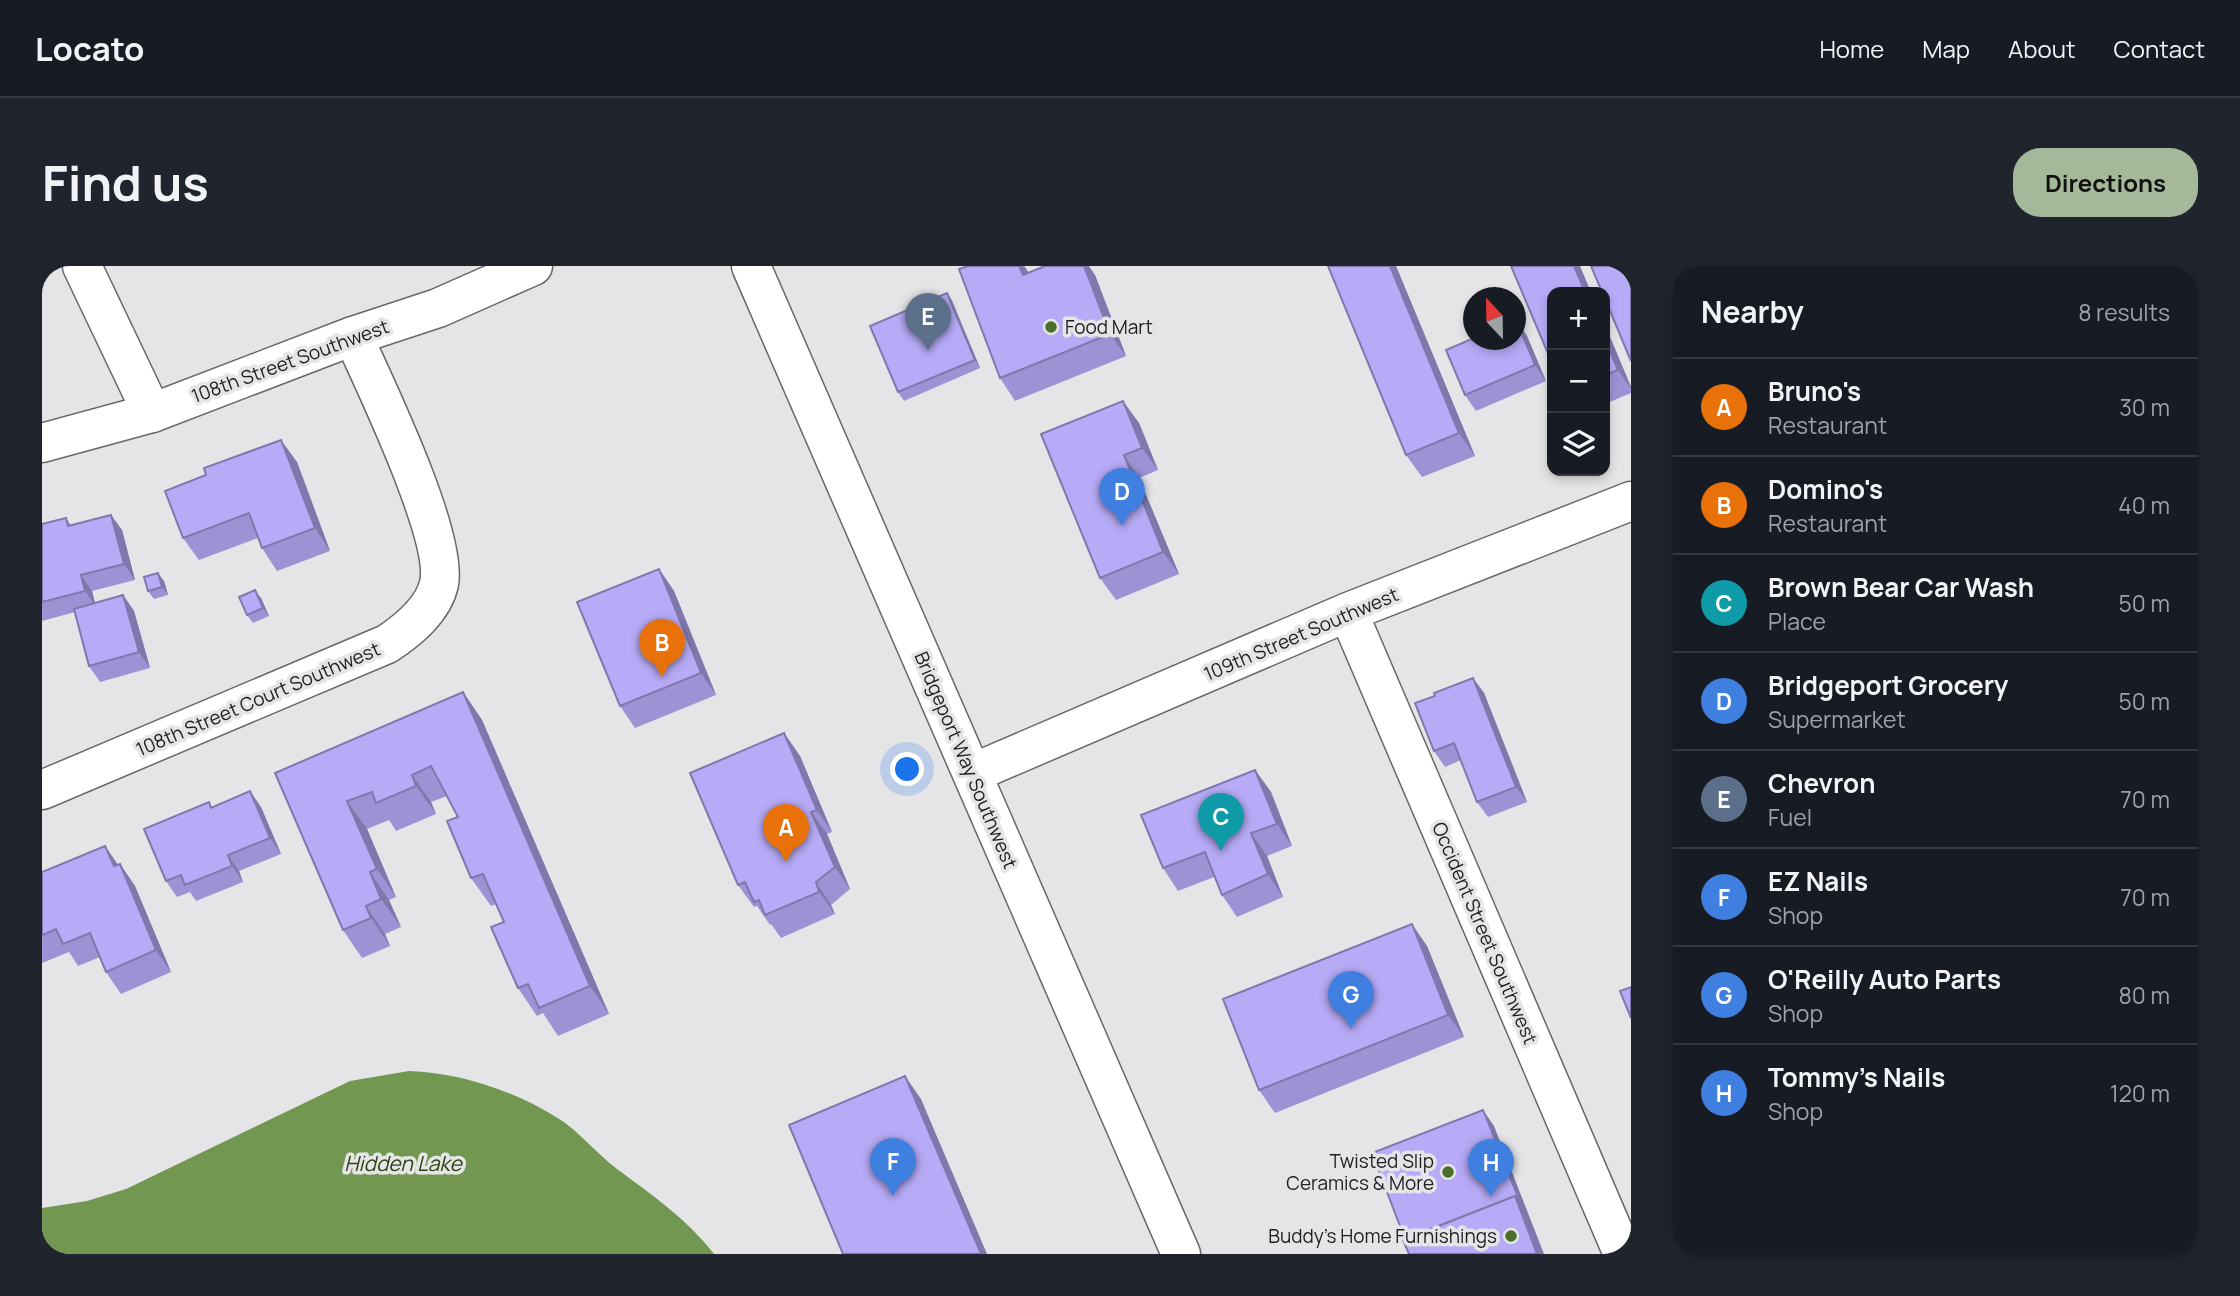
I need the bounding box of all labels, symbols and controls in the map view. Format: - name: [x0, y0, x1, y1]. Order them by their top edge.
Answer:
- text: Locato: [35, 26, 145, 71]
- text: Home: [1819, 32, 1884, 65]
- text: Map: [1922, 32, 1970, 65]
- text: About: [2008, 32, 2076, 65]
- text: Contact: [2114, 32, 2205, 65]
- button: Directions: [2013, 148, 2198, 217]
- text: Find us: [42, 149, 209, 216]
- north arrow: [1463, 287, 1526, 350]
- map controls: [1547, 287, 1610, 476]
- button: +: [1547, 287, 1610, 350]
- text: Nearby: [1701, 291, 1804, 332]
- pin: E: [905, 293, 951, 351]
- text: 8 results: [2078, 296, 2170, 328]
- street label: 108th Street Southwest: [188, 313, 392, 409]
- place label: Food Mart: [1065, 314, 1153, 340]
- marker: Food Mart: [1043, 319, 1059, 335]
- button: −: [1547, 350, 1610, 413]
- text: Bruno's: [1768, 373, 1861, 409]
- text: A: [1716, 391, 1732, 423]
- text: 30 m: [2119, 391, 2170, 423]
- text: Restaurant: [1768, 409, 1887, 441]
- button: layers: [1547, 413, 1610, 476]
- pin: D: [1099, 468, 1145, 526]
- text: Domino's: [1768, 471, 1883, 507]
- text: B: [1717, 489, 1731, 521]
- text: 40 m: [2118, 489, 2170, 521]
- text: Restaurant: [1768, 507, 1887, 539]
- text: Brown Bear Car Wash: [1768, 569, 2034, 605]
- street label: 109th Street Southwest: [1200, 581, 1402, 687]
- text: C: [1716, 587, 1733, 619]
- text: 50 m: [2119, 587, 2170, 619]
- text: Place: [1768, 605, 1826, 637]
- pin: B: [639, 619, 685, 677]
- street label: 108th Street Court Southwest: [132, 636, 384, 762]
- street label: Bridgeport Way Southwest: [908, 647, 1024, 873]
- text: Bridgeport Grocery: [1768, 667, 2008, 703]
- text: D: [1716, 685, 1732, 717]
- text: 50 m: [2119, 685, 2170, 717]
- text: Supermarket: [1768, 703, 1906, 735]
- your location: [890, 752, 924, 786]
- text: Chevron: [1768, 765, 1875, 801]
- text: E: [1717, 783, 1731, 815]
- text: 70 m: [2120, 783, 2170, 815]
- pin: C: [1198, 793, 1244, 851]
- text: Fuel: [1768, 801, 1812, 833]
- pin: A: [763, 804, 809, 862]
- street label: Occident Street Southwest: [1426, 818, 1544, 1048]
- text: EZ Nails: [1768, 863, 1868, 899]
- text: F: [1718, 881, 1730, 913]
- text: 70 m: [2120, 881, 2170, 913]
- text: Shop: [1768, 899, 1823, 931]
- text: O'Reilly Auto Parts: [1768, 961, 2001, 997]
- pin: G: [1328, 971, 1374, 1029]
- text: G: [1716, 979, 1732, 1011]
- text: 80 m: [2119, 979, 2170, 1011]
- text: Shop: [1768, 997, 1823, 1029]
- text: Tommy's Nails: [1768, 1059, 1945, 1095]
- text: H: [1716, 1077, 1732, 1109]
- text: 120 m: [2110, 1077, 2170, 1109]
- text: Shop: [1768, 1095, 1823, 1127]
- pin: F: [870, 1138, 916, 1196]
- pin: H: [1468, 1139, 1514, 1197]
- place label: Twisted Slip Ceramics & More: [1286, 1148, 1434, 1196]
- water label: Hidden Lake: [344, 1149, 464, 1177]
- marker: Twisted Slip Ceramics & More: [1440, 1164, 1456, 1180]
- place label: Buddy's Home Furnishings: [1268, 1223, 1497, 1249]
- marker: Buddy's Home Furnishings: [1503, 1228, 1519, 1244]

